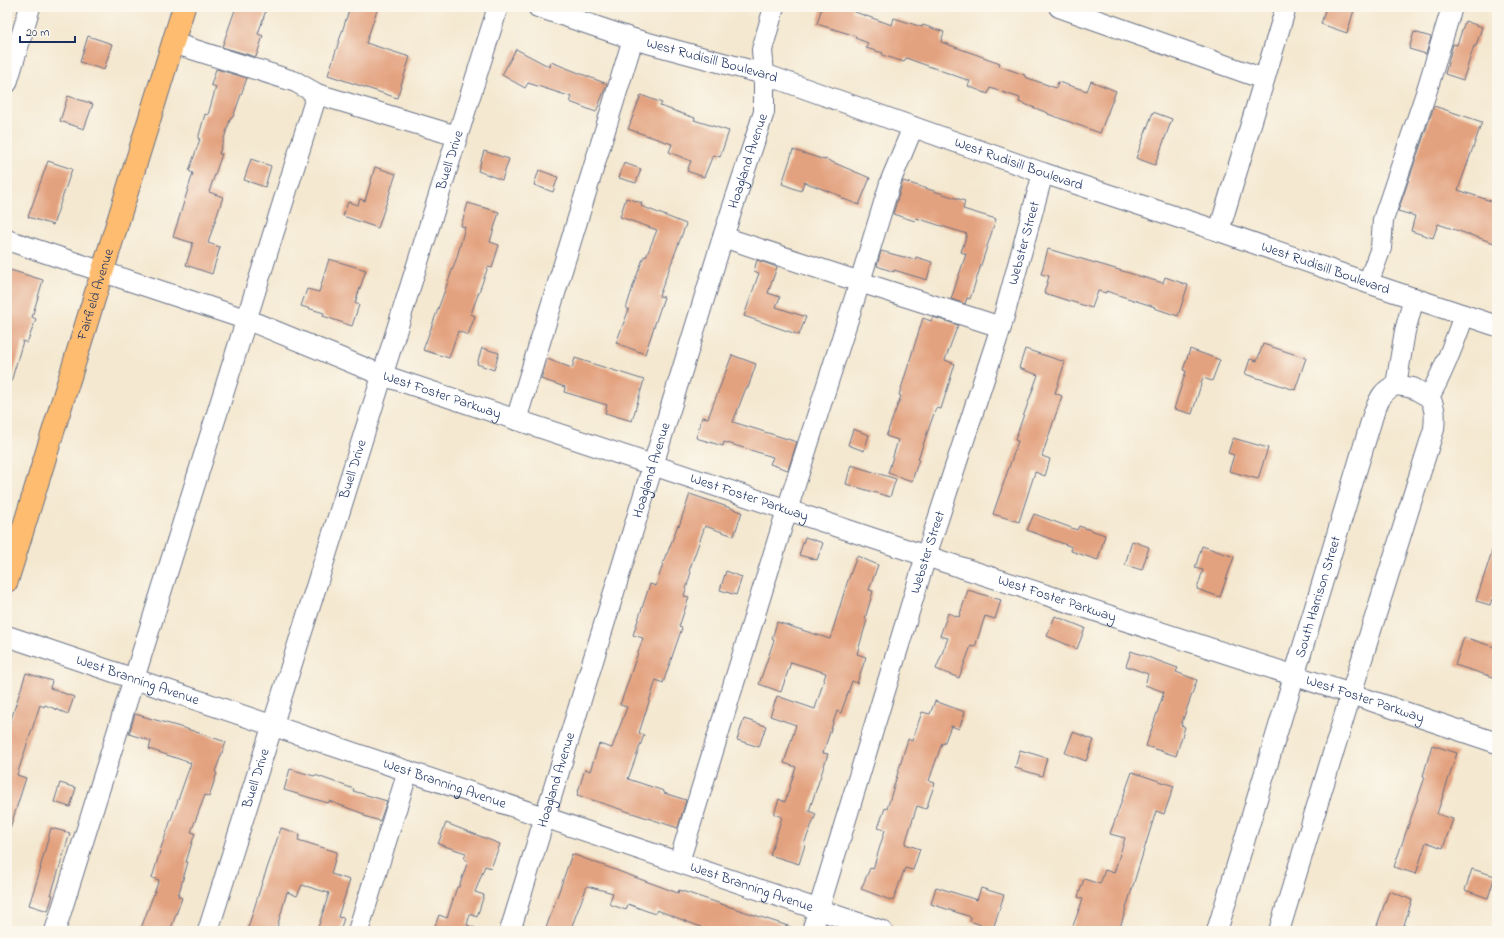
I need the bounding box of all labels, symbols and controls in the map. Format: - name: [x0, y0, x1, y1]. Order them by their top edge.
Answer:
- scale bar: [20, 18, 75, 44]
- text: 20 m: [26, 24, 49, 42]
- street label: West Rudisill Boulevard: [644, 33, 781, 89]
- street label: Hoagland Avenue: [723, 110, 774, 211]
- street label: Buell Drive: [430, 127, 469, 193]
- street label: West Rudisill Boulevard: [951, 132, 1086, 196]
- street label: Webster Street: [1002, 199, 1045, 287]
- street label: West Rudisill Boulevard: [1258, 236, 1393, 300]
- street label: Fairfield Avenue: [71, 245, 120, 343]
- street label: West Foster Parkway: [380, 366, 504, 425]
- street label: Hoagland Avenue: [627, 419, 676, 521]
- street label: Buell Drive: [333, 436, 372, 502]
- street label: West Foster Parkway: [688, 468, 811, 528]
- street label: Webster Street: [905, 508, 951, 596]
- street label: South Harrison Street: [1290, 533, 1346, 660]
- street label: West Foster Parkway: [995, 570, 1119, 629]
- street label: West Branning Avenue: [73, 650, 203, 711]
- street label: West Foster Parkway: [1303, 670, 1427, 729]
- street label: Hoagland Avenue: [532, 729, 581, 830]
- street label: Buell Drive: [236, 745, 275, 812]
- street label: West Branning Avenue: [380, 753, 510, 814]
- street label: West Branning Avenue: [687, 857, 817, 918]

